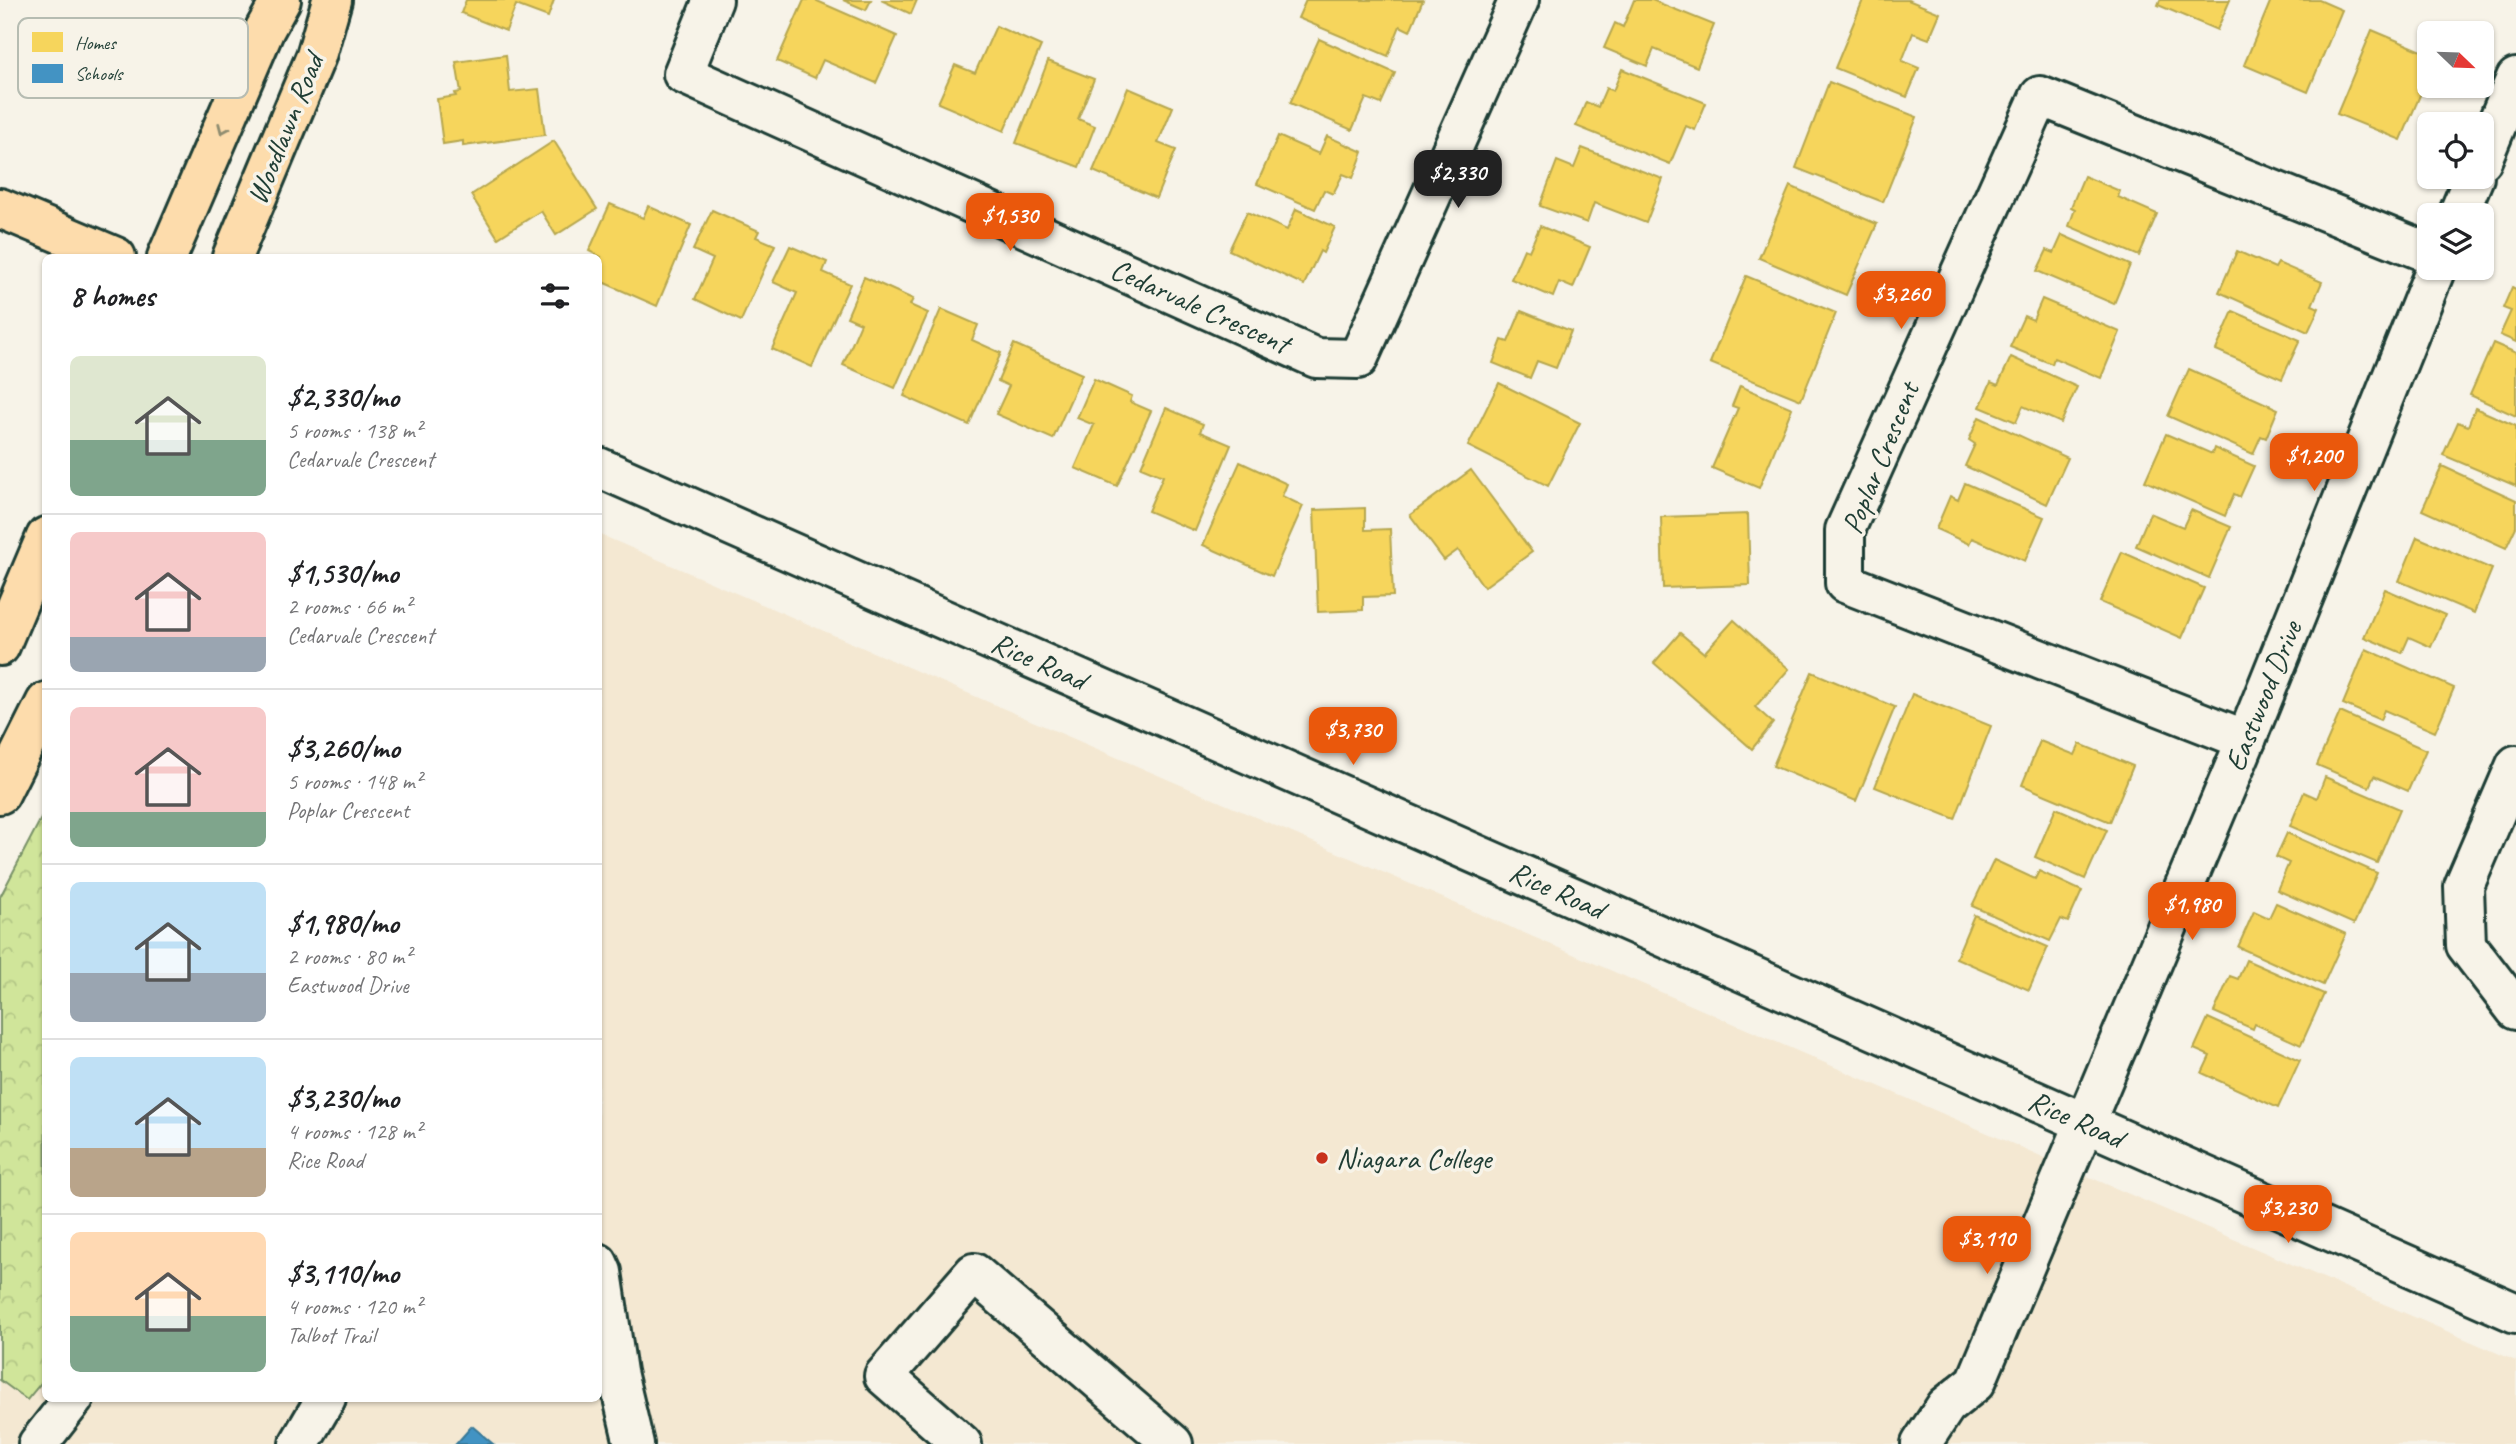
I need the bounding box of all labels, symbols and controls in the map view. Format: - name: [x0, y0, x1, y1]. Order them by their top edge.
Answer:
- legend: [18, 18, 248, 98]
- north arrow: [2417, 21, 2494, 98]
- map controls: [2417, 21, 2494, 280]
- text: Homes: [75, 31, 117, 55]
- street label: Woodlawn Road: [238, 45, 334, 210]
- text: Schools: [75, 62, 125, 86]
- button: locate: [2417, 112, 2494, 189]
- one-way arrow: [217, 122, 231, 135]
- pin: $2,330: [1401, 150, 1515, 210]
- text: $2,330: [1430, 158, 1486, 187]
- pin: $1,530: [953, 194, 1067, 253]
- text: $1,530: [982, 201, 1038, 230]
- button: layers: [2417, 203, 2494, 280]
- street label: Cedarvale Crescent: [1105, 250, 1299, 364]
- pin: $3,260: [1844, 272, 1958, 331]
- text: 8 homes: [70, 277, 155, 315]
- icon: filters: [536, 277, 574, 315]
- text: $3,260: [1873, 279, 1929, 308]
- street label: Poplar Crescent: [1833, 374, 1929, 539]
- text: $2,330/mo: [287, 378, 399, 416]
- icon: home: [126, 384, 210, 468]
- text: 5 rooms · 138 m²: [287, 416, 422, 445]
- pin: $1,200: [2257, 434, 2371, 493]
- text: $1,200: [2286, 441, 2342, 470]
- text: Cedarvale Crescent: [287, 445, 434, 474]
- text: $1,530/mo: [287, 554, 398, 592]
- icon: home: [126, 560, 210, 644]
- text: 2 rooms · 66 m²: [287, 592, 411, 621]
- street label: Eastwood Drive: [2216, 613, 2311, 777]
- text: Cedarvale Crescent: [287, 621, 434, 650]
- street label: Rice Road: [986, 623, 1096, 700]
- pin: $3,730: [1296, 708, 1410, 767]
- text: $3,730: [1325, 715, 1381, 744]
- text: $3,260/mo: [287, 729, 400, 767]
- icon: home: [126, 735, 210, 819]
- text: 5 rooms · 148 m²: [287, 767, 422, 796]
- text: Poplar Crescent: [287, 796, 409, 825]
- street label: Rice Road: [1504, 852, 1614, 929]
- pin: $1,980: [2135, 883, 2249, 942]
- text: $1,980: [2164, 890, 2220, 919]
- text: $1,980/mo: [287, 904, 399, 942]
- icon: home: [126, 910, 210, 994]
- text: 2 rooms · 80 m²: [287, 942, 411, 971]
- text: Eastwood Drive: [287, 971, 408, 1000]
- text: $3,230/mo: [287, 1079, 399, 1117]
- street label: Rice Road: [2023, 1081, 2133, 1158]
- icon: home: [126, 1085, 210, 1169]
- text: 4 rooms · 128 m²: [287, 1117, 422, 1146]
- place label: Niagara College: [1336, 1139, 1494, 1177]
- text: Rice Road: [287, 1146, 364, 1175]
- marker: Niagara College: [1314, 1150, 1330, 1166]
- pin: $3,230: [2231, 1186, 2345, 1245]
- text: $3,230: [2260, 1193, 2316, 1222]
- pin: $3,110: [1930, 1216, 2044, 1276]
- text: $3,110: [1959, 1224, 2015, 1253]
- text: $3,110/mo: [287, 1254, 399, 1292]
- icon: home: [126, 1260, 210, 1344]
- text: 4 rooms · 120 m²: [287, 1292, 422, 1321]
- text: Talbot Trail: [287, 1321, 375, 1350]

